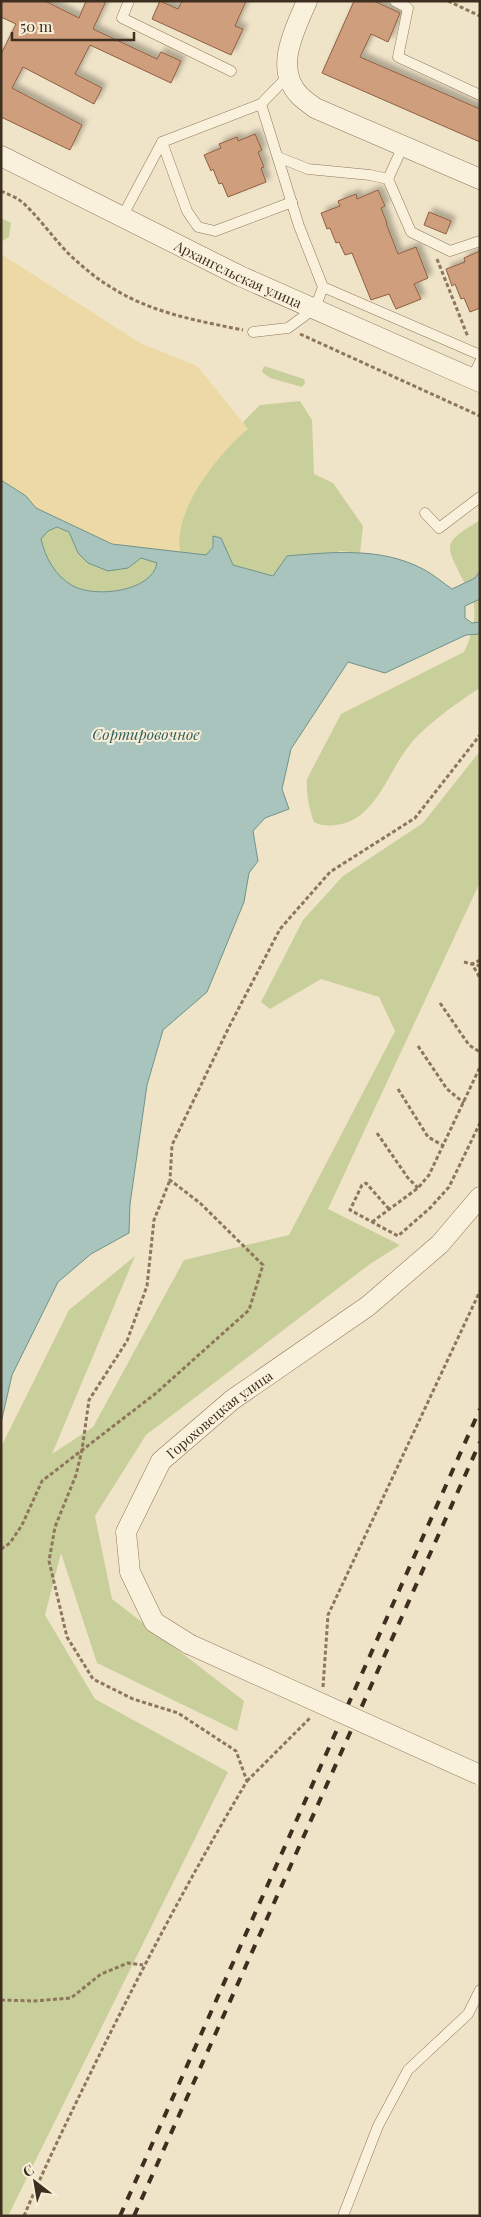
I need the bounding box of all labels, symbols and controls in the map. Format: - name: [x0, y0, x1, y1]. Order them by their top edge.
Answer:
- scale bar: [12, 10, 135, 42]
- text: 50 m: [20, 16, 53, 36]
- street label: Архангельская улица: [171, 235, 305, 312]
- water label: Сортировочное: [92, 724, 200, 744]
- street label: Гороховецкая улица: [162, 1365, 276, 1462]
- north arrow: [10, 2157, 60, 2207]
- text: С: [19, 2160, 37, 2181]

